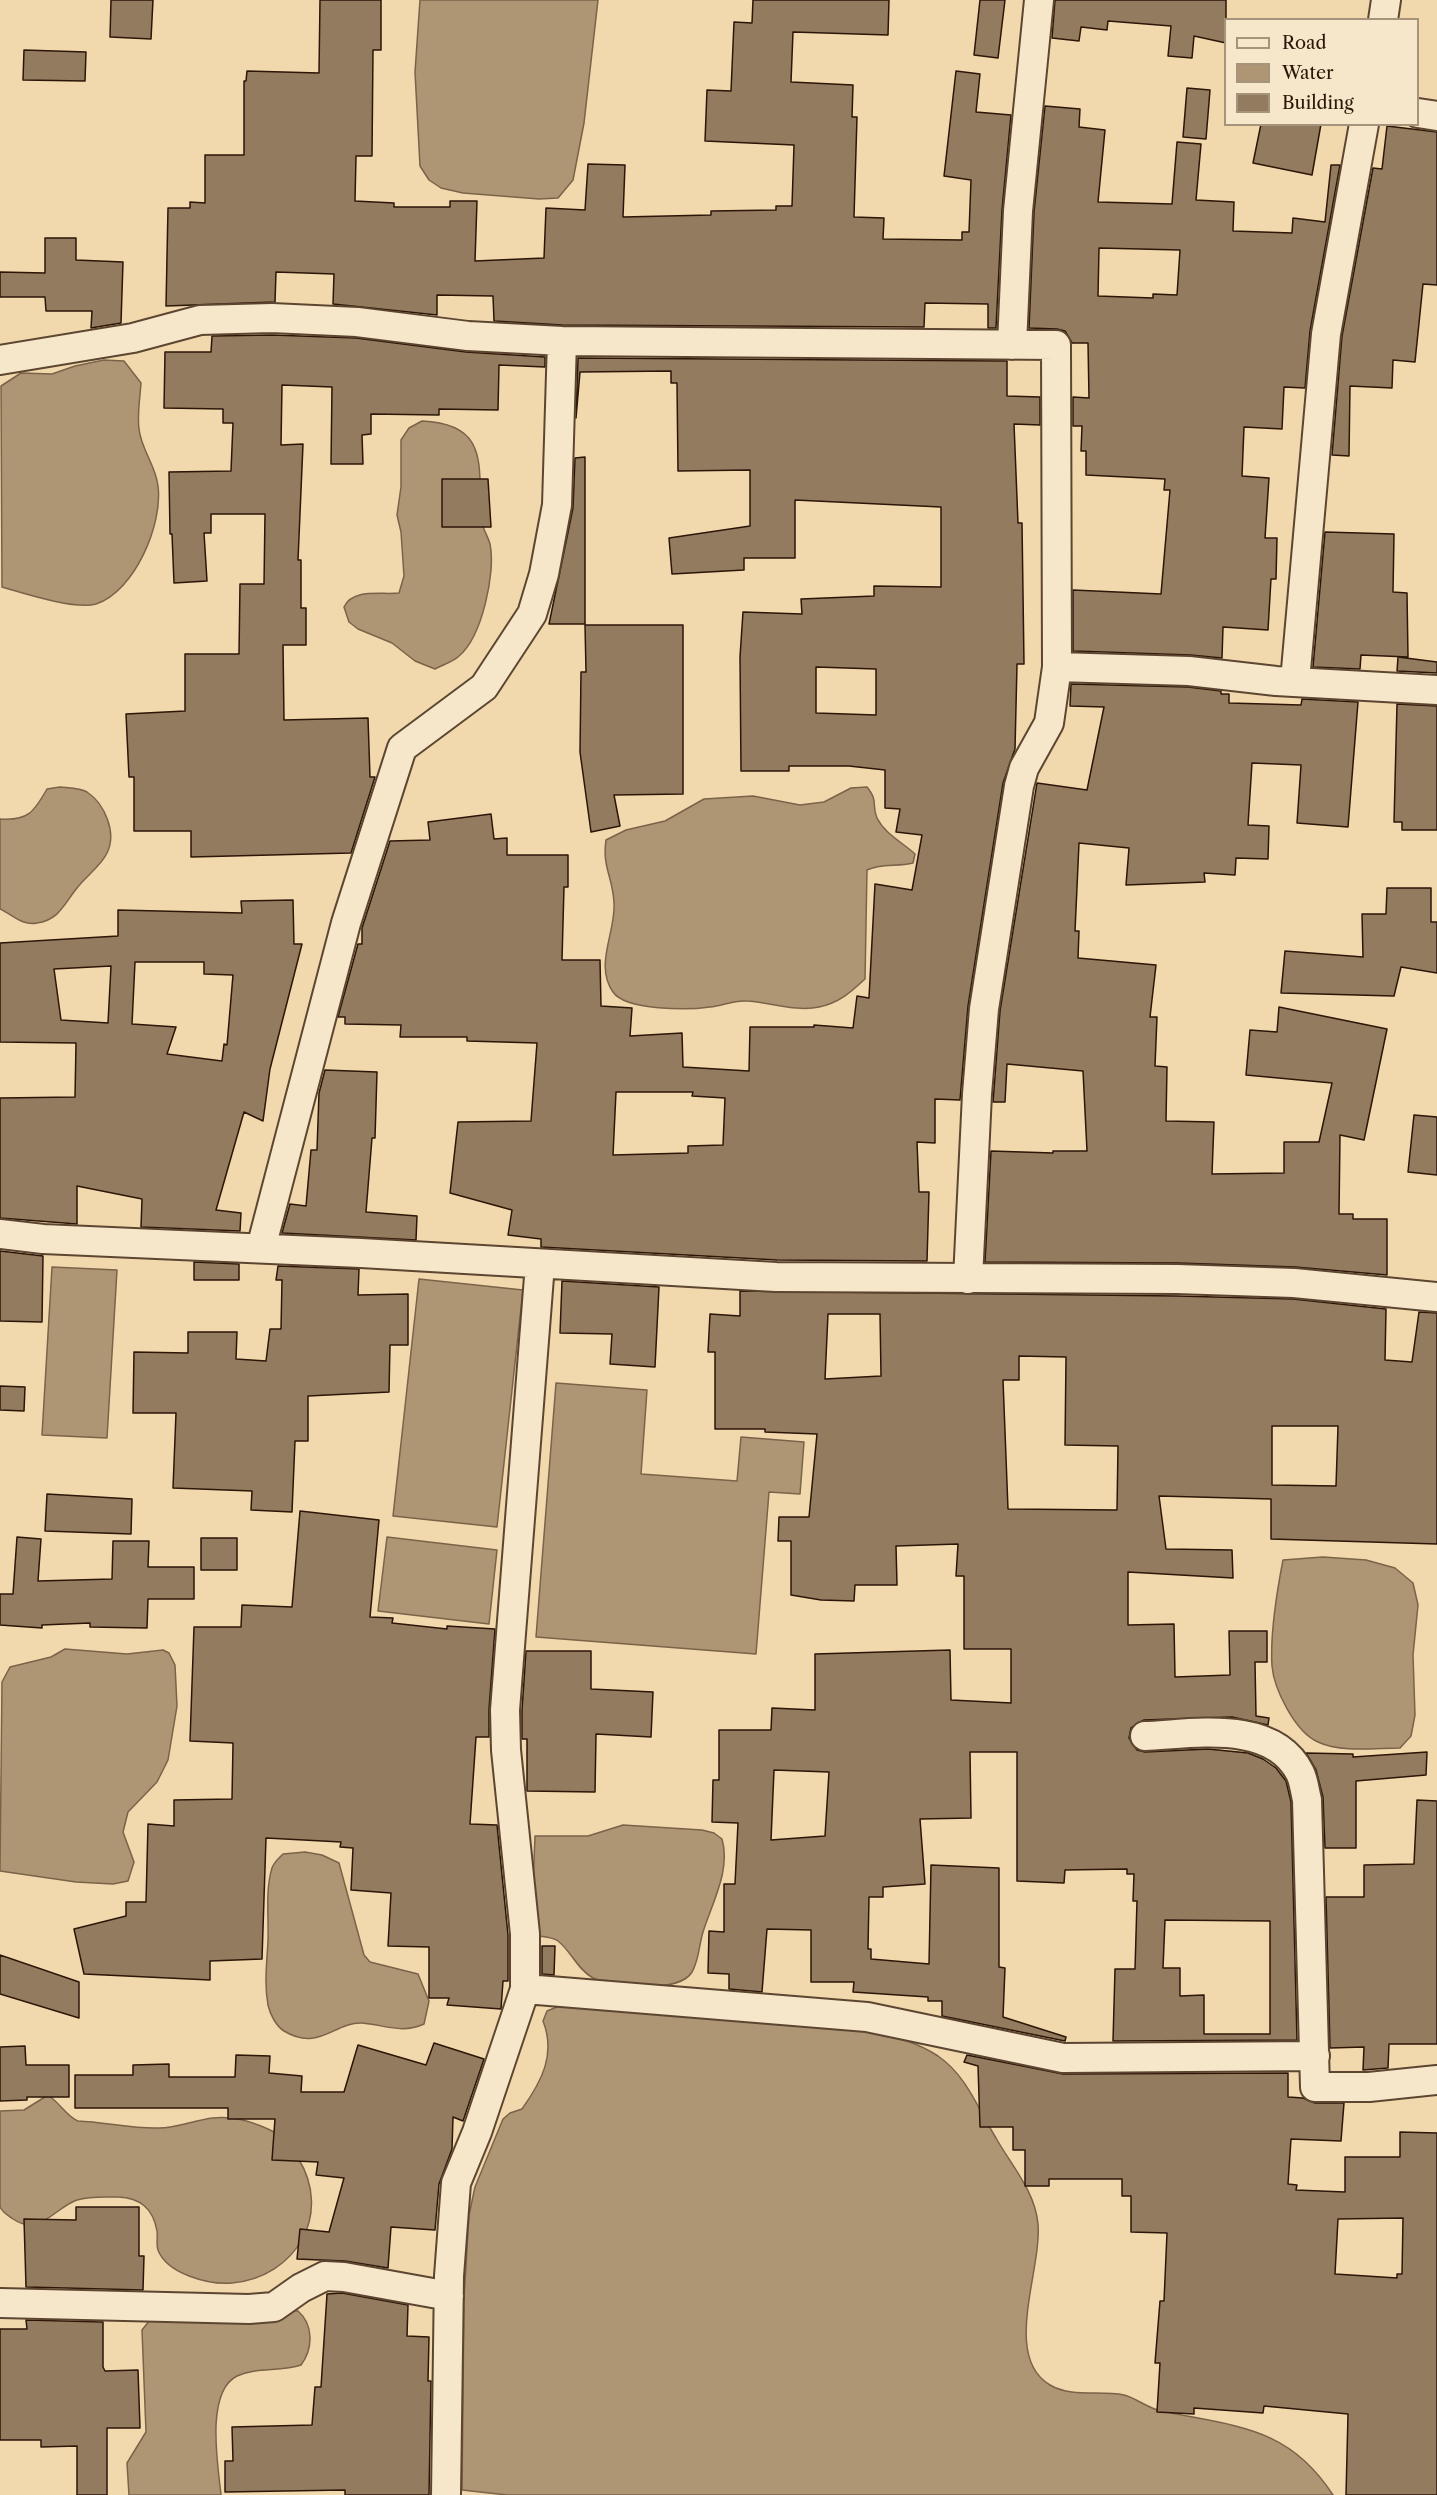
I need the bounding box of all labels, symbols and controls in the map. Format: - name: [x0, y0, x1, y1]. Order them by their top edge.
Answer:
- legend: [1224, 18, 1419, 126]
- text: Road: [1282, 32, 1327, 54]
- text: Water: [1282, 62, 1334, 84]
- text: Building: [1282, 92, 1354, 114]

